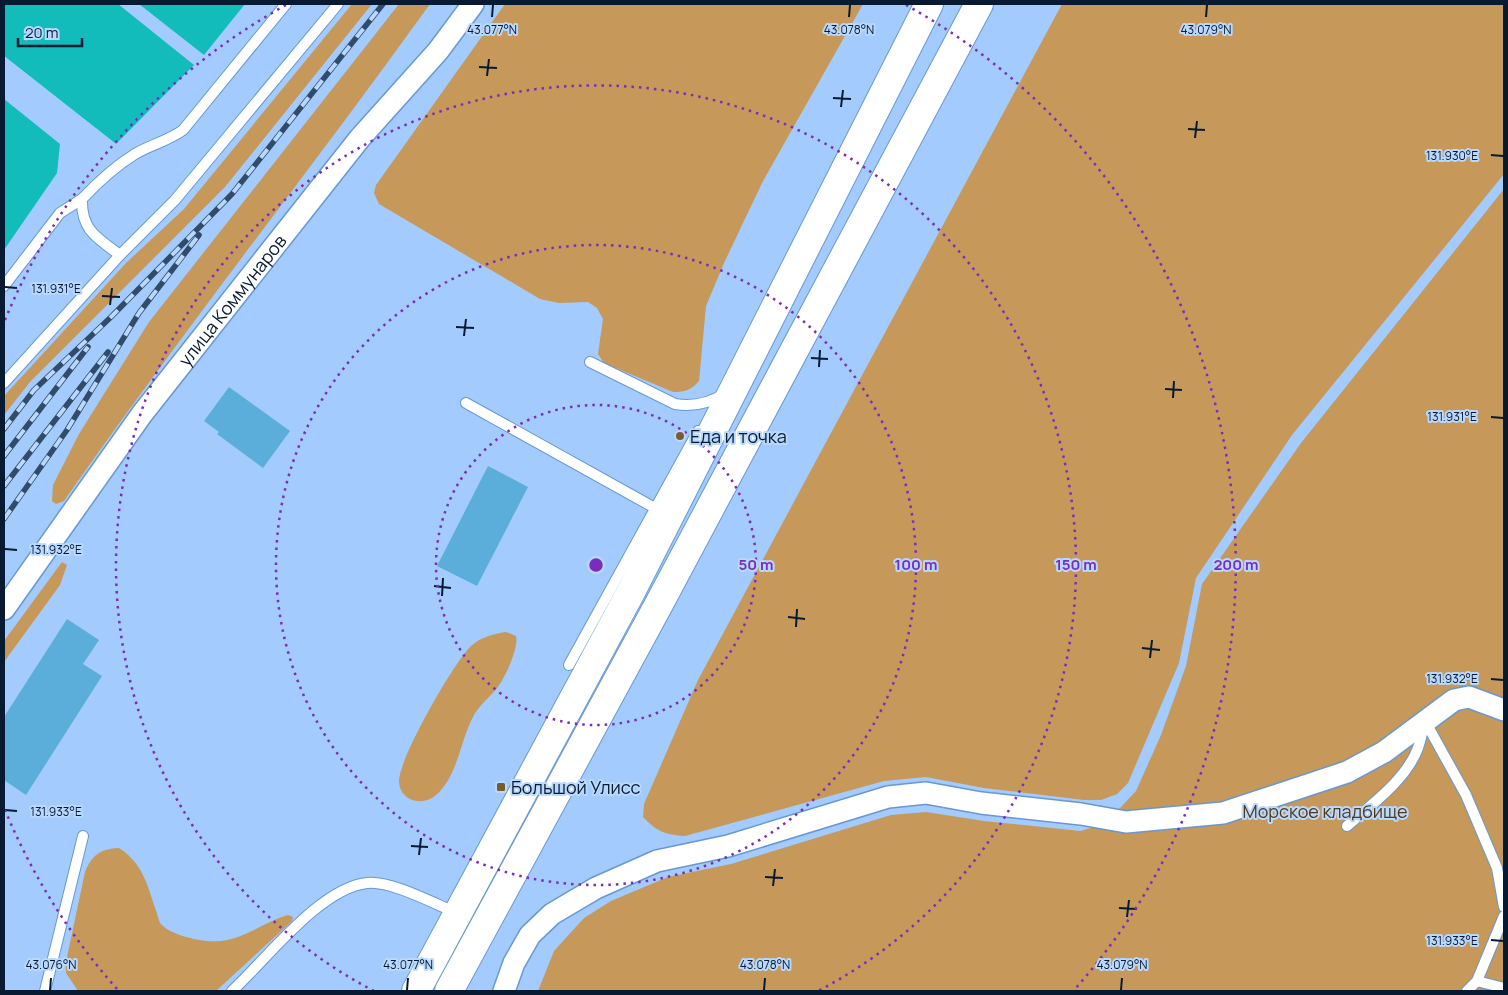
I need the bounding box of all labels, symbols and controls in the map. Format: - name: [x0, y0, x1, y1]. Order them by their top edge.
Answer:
- scale bar: [18, 15, 81, 47]
- text: 43.077°N: [467, 21, 517, 38]
- text: 43.078°N: [824, 21, 874, 38]
- text: 43.079°N: [1180, 21, 1232, 38]
- text: 20 m: [25, 22, 58, 43]
- text: 131.930°E: [1426, 147, 1478, 164]
- street label: улица Коммунаров: [173, 229, 292, 371]
- text: 131.931°E: [31, 280, 81, 297]
- text: 131.931°E: [1427, 408, 1477, 425]
- place label: Еда и точка: [690, 424, 787, 448]
- marker: Еда и точка: [674, 430, 686, 442]
- text: 131.932°E: [30, 541, 82, 558]
- text: 50 m: [738, 554, 774, 575]
- text: 100 m: [895, 554, 937, 575]
- text: 150 m: [1055, 554, 1097, 575]
- text: 200 m: [1213, 554, 1259, 575]
- centre of rings: [587, 556, 605, 574]
- text: 131.932°E: [1426, 670, 1478, 687]
- place label: Большой Улисс: [511, 775, 640, 799]
- marker: Большой Улисс: [495, 781, 507, 793]
- park label: Морское кладбище: [1243, 799, 1407, 823]
- text: 131.933°E: [30, 803, 82, 820]
- text: 131.933°E: [1426, 932, 1478, 949]
- text: 43.076°N: [25, 956, 77, 973]
- text: 43.077°N: [383, 956, 433, 973]
- text: 43.078°N: [740, 956, 790, 973]
- text: 43.079°N: [1096, 956, 1148, 973]

